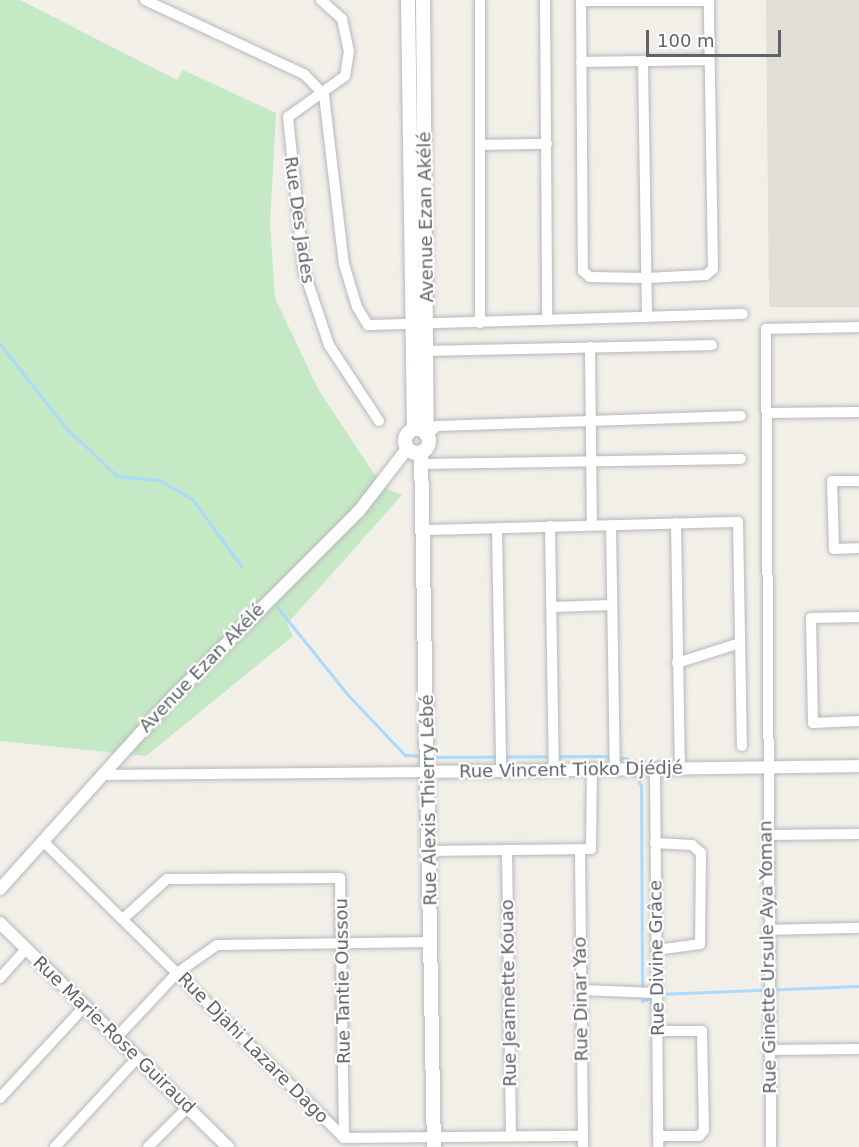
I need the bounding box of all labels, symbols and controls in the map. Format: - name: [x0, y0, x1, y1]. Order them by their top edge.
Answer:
- scale bar: [649, 18, 784, 56]
- text: 100 m: [657, 30, 715, 51]
- street label: Avenue Ezan Akélé: [414, 131, 438, 303]
- street label: Rue Des Jades: [279, 155, 319, 285]
- street label: Avenue Ezan Akélé: [135, 599, 269, 737]
- street label: Rue Alexis Thierry Lébé: [416, 694, 442, 906]
- street label: Rue Vincent Tioko Djédjé: [459, 757, 683, 783]
- street label: Rue Ginette Ursule Aya Yoman: [755, 820, 781, 1094]
- street label: Rue Divine Grâce: [645, 880, 669, 1036]
- street label: Rue Tantie Oussou: [331, 898, 355, 1064]
- street label: Rue Jeannette Kouao: [497, 899, 521, 1087]
- street label: Rue Dinar Yao: [569, 936, 593, 1062]
- street label: Rue Marie-Rose Guiraud: [28, 952, 200, 1118]
- street label: Rue Djahi Lazare Dago: [173, 968, 333, 1128]

